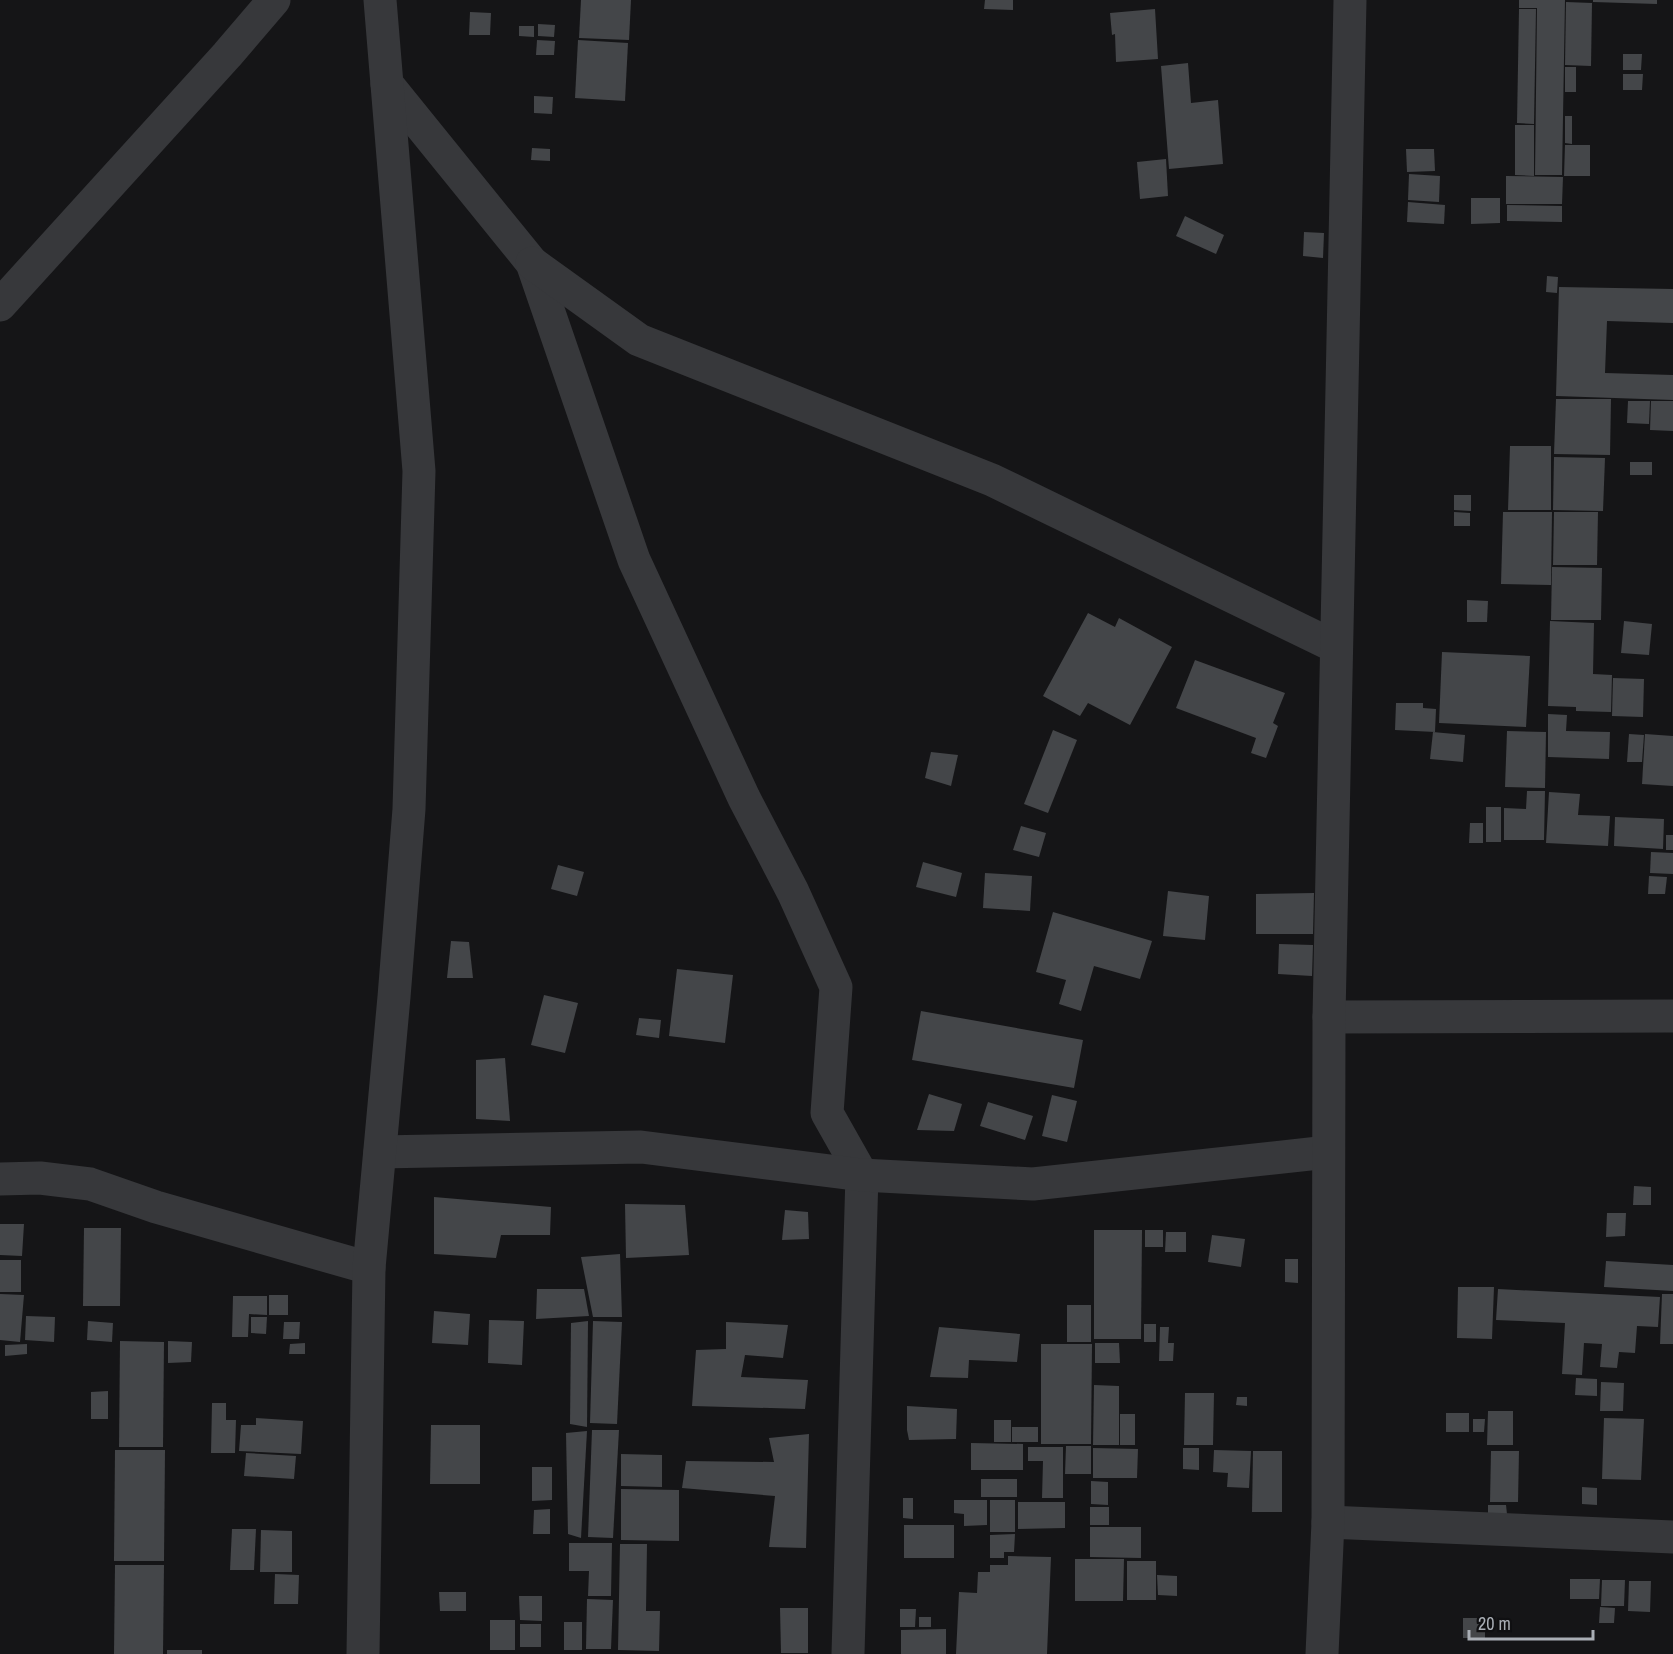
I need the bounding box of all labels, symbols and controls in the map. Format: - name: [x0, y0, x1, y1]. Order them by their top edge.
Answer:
- scale bar: [1469, 1603, 1594, 1641]
- text: 20 m: [1478, 1611, 1511, 1636]

